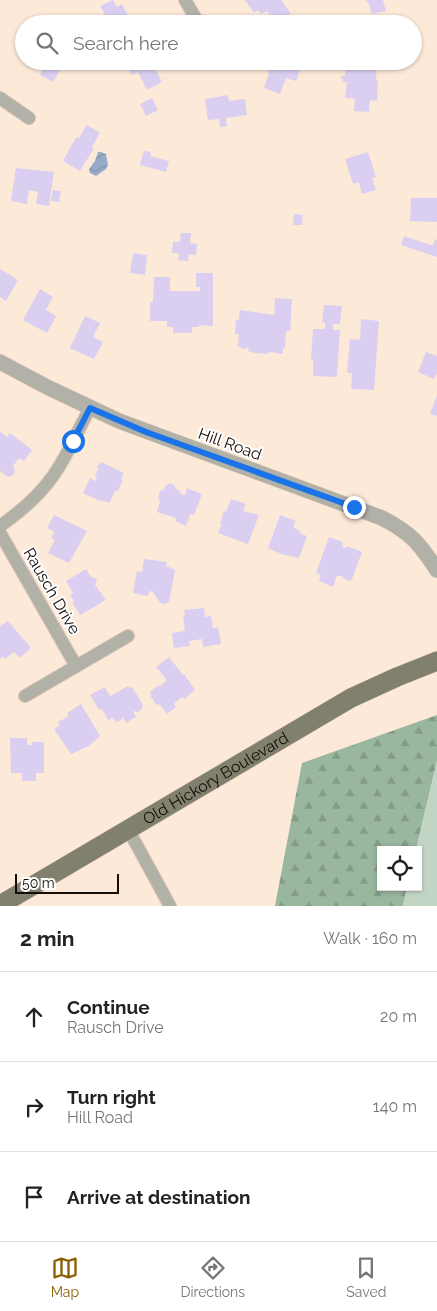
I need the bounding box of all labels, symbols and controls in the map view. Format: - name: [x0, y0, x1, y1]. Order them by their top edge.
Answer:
- search box: [15, 15, 422, 70]
- icon: search: [33, 29, 61, 57]
- text: Search here: [73, 32, 179, 54]
- street label: Hill Road: [196, 424, 264, 464]
- route start: [62, 430, 85, 453]
- route end: [343, 496, 366, 519]
- street label: Rausch Drive: [20, 544, 84, 638]
- street label: Old Hickory Boulevard: [139, 728, 292, 828]
- map controls: [377, 846, 422, 891]
- button: locate: [377, 846, 422, 891]
- scale bar: [15, 871, 119, 894]
- text: 50 m: [22, 875, 55, 891]
- text: 2 min: [20, 926, 74, 951]
- text: Walk · 160 m: [323, 929, 417, 948]
- text: Continue: [67, 996, 150, 1018]
- icon: ahead: [20, 1003, 48, 1031]
- text: 20 m: [380, 1007, 417, 1026]
- text: Rausch Drive: [67, 1018, 164, 1037]
- text: Turn right: [67, 1086, 156, 1108]
- icon: right: [20, 1093, 48, 1121]
- text: 140 m: [373, 1097, 417, 1116]
- text: Hill Road: [67, 1108, 133, 1127]
- icon: arrive: [20, 1183, 48, 1211]
- text: Arrive at destination: [67, 1186, 251, 1208]
- tab: Map: [51, 1254, 79, 1300]
- tab: Directions: [180, 1254, 245, 1300]
- tab: Saved: [346, 1254, 386, 1300]

